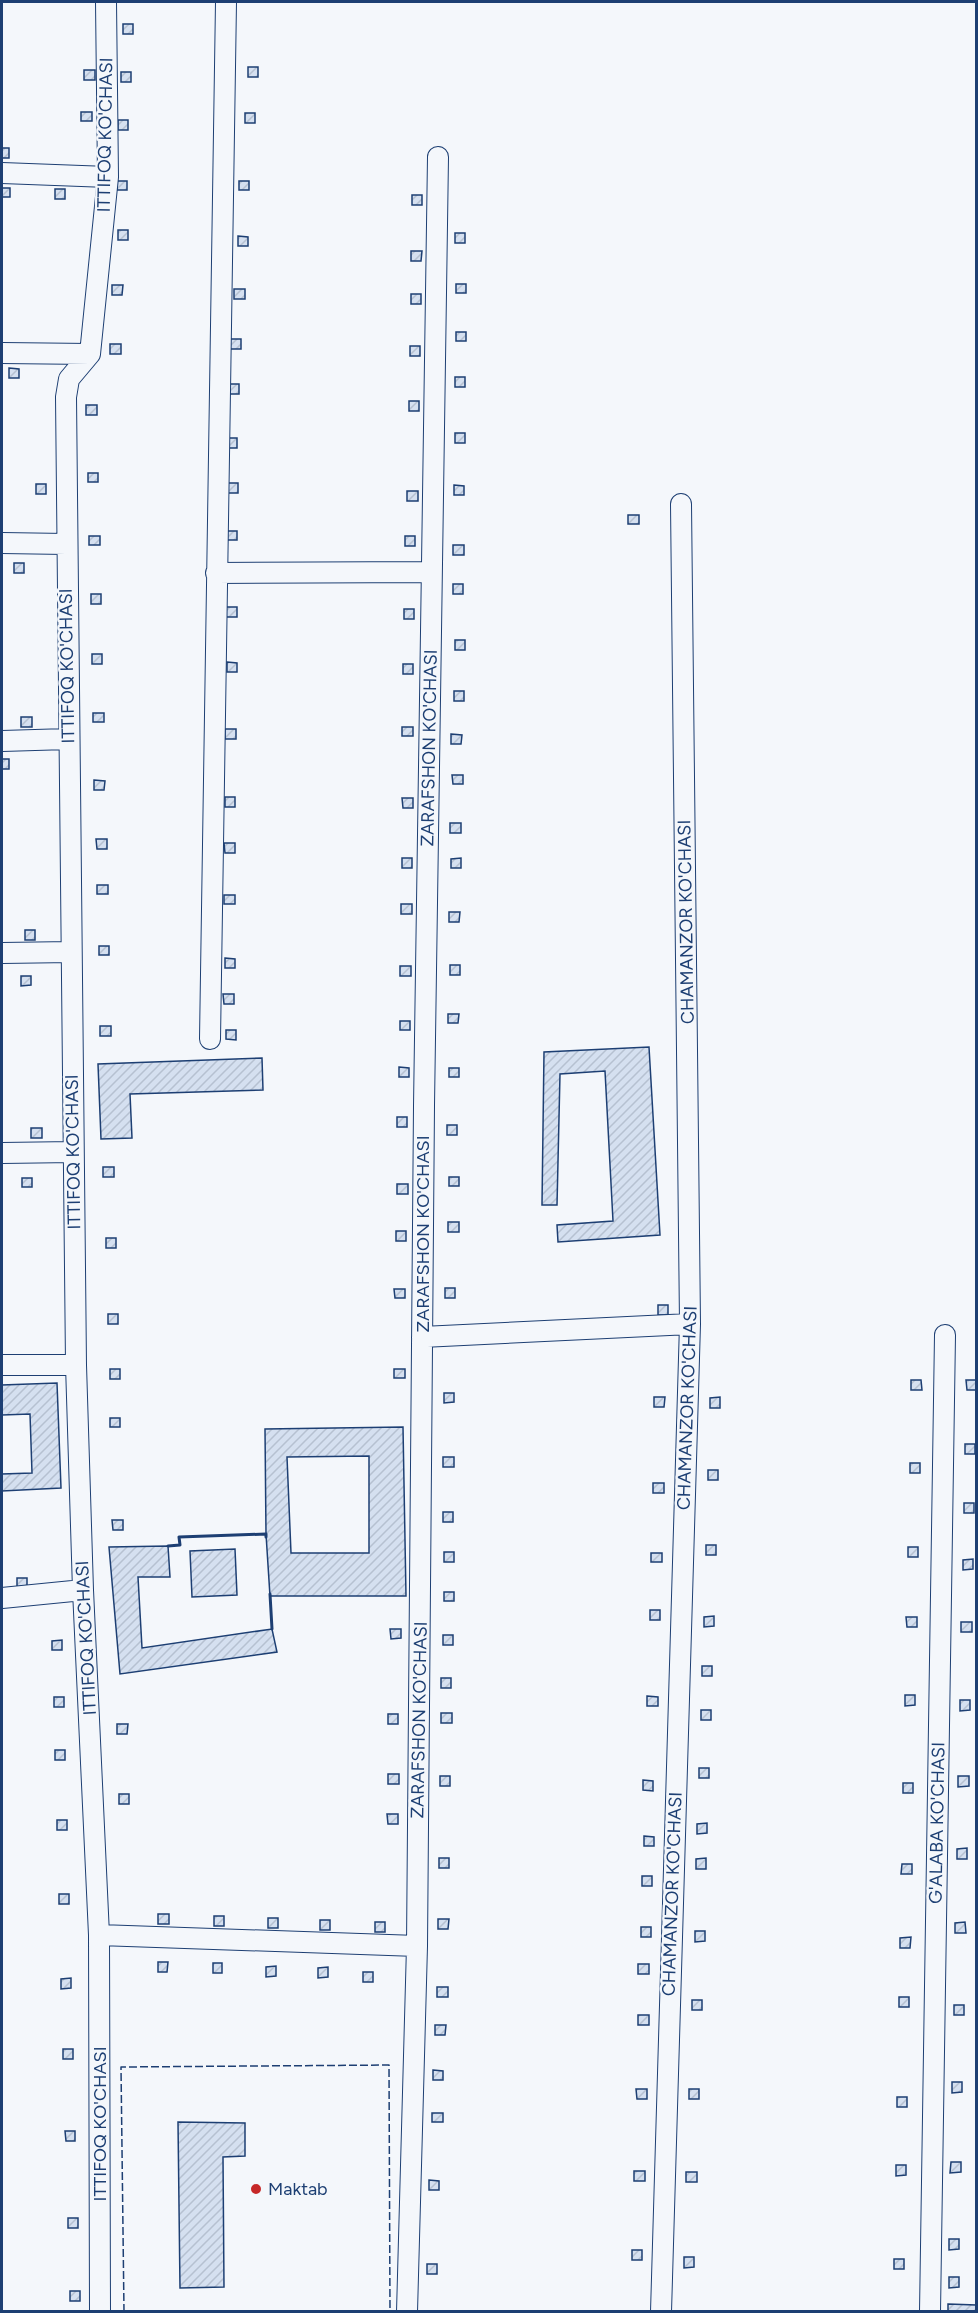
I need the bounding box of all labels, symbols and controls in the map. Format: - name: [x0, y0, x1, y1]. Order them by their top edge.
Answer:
- street label: ITTIFOQ KO'CHASI: [93, 57, 117, 213]
- street label: ITTIFOQ KO'CHASI: [55, 588, 79, 744]
- street label: ZARAFSHON KO'CHASI: [416, 649, 442, 847]
- street label: CHAMANZOR KO'CHASI: [673, 820, 699, 1024]
- street label: ITTIFOQ KO'CHASI: [61, 1074, 85, 1230]
- street label: ZARAFSHON KO'CHASI: [412, 1135, 434, 1333]
- street label: CHAMANZOR KO'CHASI: [672, 1305, 702, 1511]
- street label: ITTIFOQ KO'CHASI: [71, 1560, 101, 1716]
- street label: ZARAFSHON KO'CHASI: [406, 1621, 432, 1819]
- street label: G'ALABA KO'CHASI: [925, 1742, 949, 1904]
- street label: CHAMANZOR KO'CHASI: [657, 1791, 687, 1997]
- street label: ITTIFOQ KO'CHASI: [89, 2046, 111, 2202]
- place label: Maktab: [268, 2178, 328, 2200]
- marker: Maktab: [249, 2182, 263, 2196]

